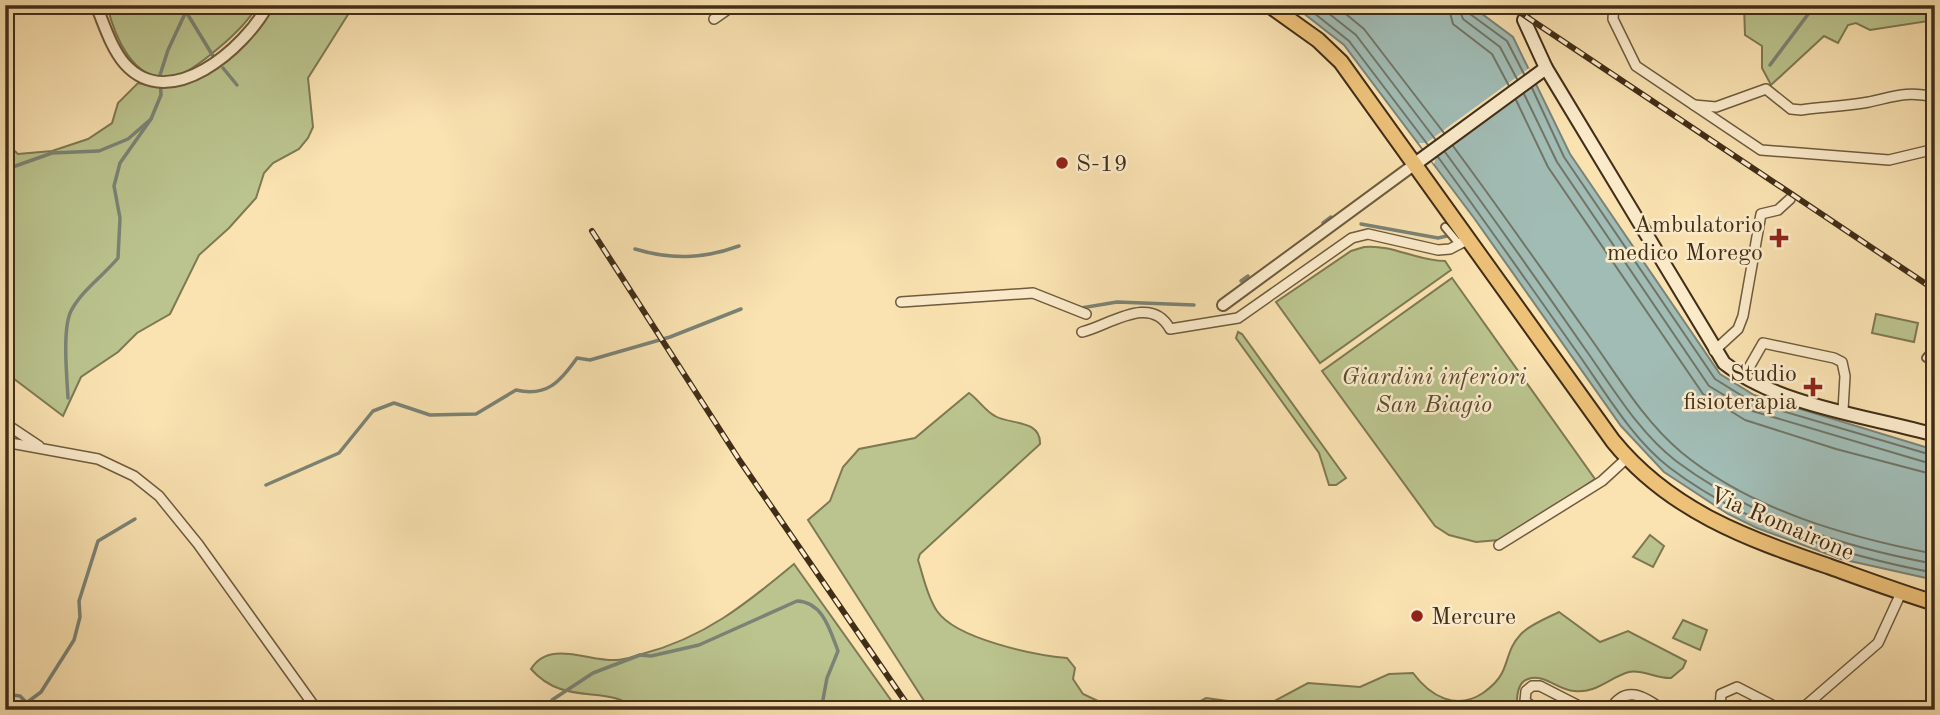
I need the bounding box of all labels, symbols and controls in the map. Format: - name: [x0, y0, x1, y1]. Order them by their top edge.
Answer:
- place label: S-19: [1076, 153, 1128, 177]
- marker: S-19: [1054, 155, 1070, 171]
- place label: Ambulatorio medico Morego: [1607, 214, 1763, 266]
- marker: Ambulatorio medico Morego: [1769, 228, 1789, 248]
- place label: Studio fisioterapia: [1684, 363, 1797, 415]
- park label: Giardini inferiori San Biagio: [1341, 366, 1527, 418]
- marker: Studio fisioterapia: [1803, 377, 1823, 397]
- street label: Via Romairone: [1705, 484, 1857, 566]
- place label: Mercure: [1431, 606, 1516, 630]
- marker: Mercure: [1409, 608, 1425, 624]

